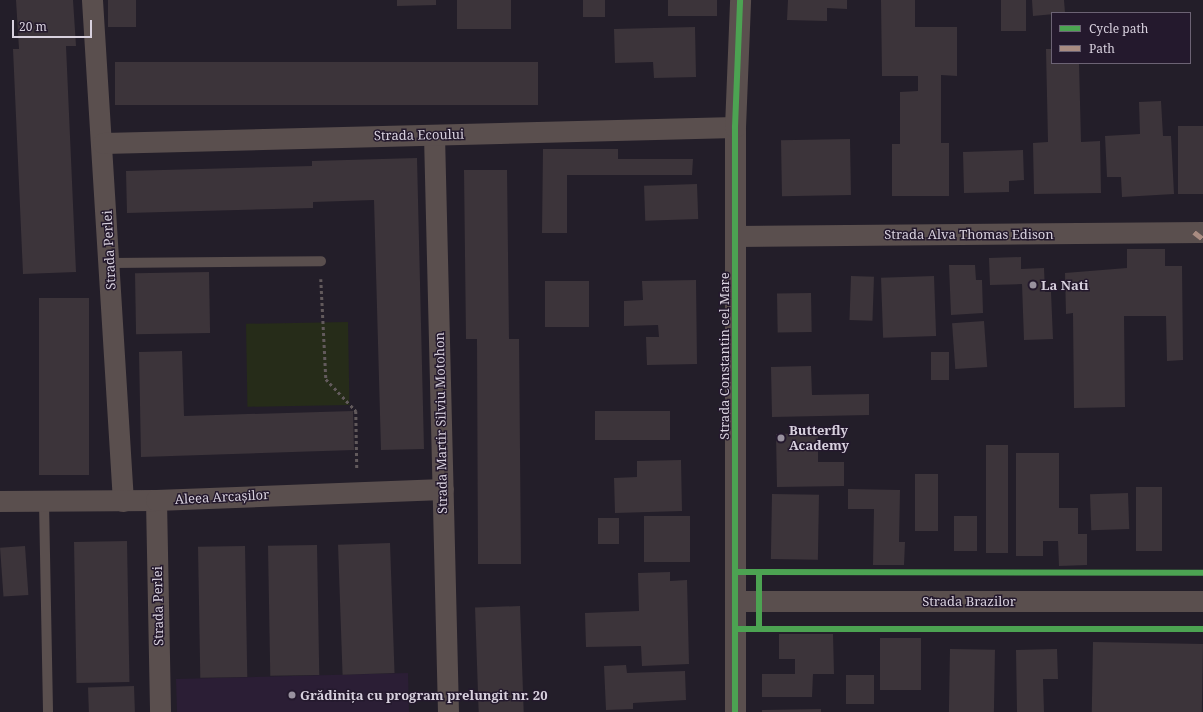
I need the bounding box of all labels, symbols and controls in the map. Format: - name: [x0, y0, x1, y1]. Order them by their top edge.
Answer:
- scale bar: [14, 12, 94, 38]
- legend: [1051, 12, 1191, 64]
- text: 20 m: [19, 18, 47, 35]
- text: Cycle path: [1089, 20, 1148, 37]
- text: Path: [1089, 40, 1115, 57]
- street label: Strada Ecoului: [374, 126, 464, 144]
- street label: Strada Perlei: [99, 210, 119, 290]
- street label: Strada Alva Thomas Edison: [884, 226, 1054, 242]
- street label: Strada Constantin cel Mare: [716, 272, 732, 440]
- place label: La Nati: [1041, 277, 1089, 293]
- marker: La Nati: [1028, 280, 1038, 290]
- street label: Strada Martir Silviu Motohon: [432, 332, 450, 514]
- place label: Butterfly Academy: [789, 423, 849, 454]
- marker: Butterfly Academy: [776, 433, 786, 443]
- street label: Aleea Arcașilor: [174, 487, 270, 507]
- street label: Strada Perlei: [150, 566, 166, 646]
- street label: Strada Brazilor: [922, 593, 1016, 609]
- place label: Grădinița cu program prelungit nr. 20: [300, 687, 547, 703]
- marker: Grădinița cu program prelungit nr. 20: [287, 690, 297, 700]

